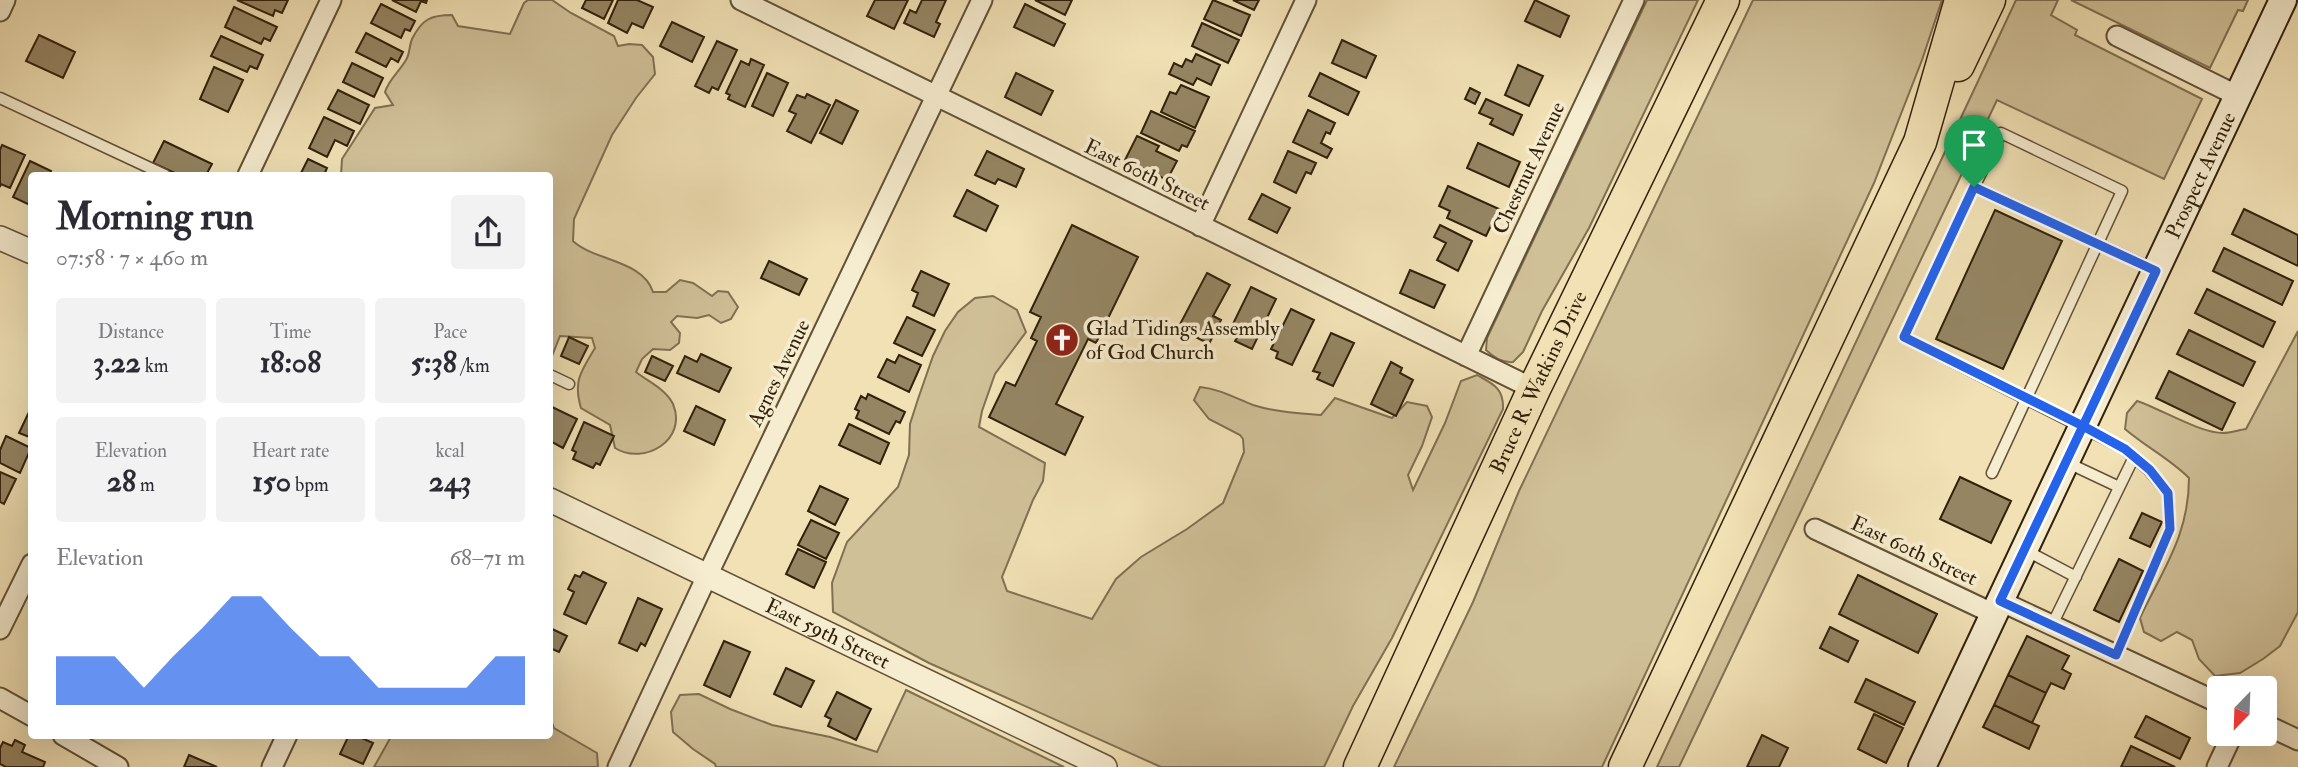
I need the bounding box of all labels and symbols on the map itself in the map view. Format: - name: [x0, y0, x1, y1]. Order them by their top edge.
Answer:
- street label: Chestnut Avenue: [1487, 97, 1571, 238]
- street label: Prospect Avenue: [2159, 107, 2242, 243]
- pin: [1944, 115, 2004, 187]
- street label: East 60th Street: [1080, 133, 1214, 217]
- street label: Bruce R. Watkins Drive: [1483, 286, 1593, 478]
- street label: Agnes Avenue: [741, 315, 817, 432]
- place label: Glad Tidings Assembly of God Church: [1086, 315, 1280, 366]
- church icon: Glad Tidings Assembly of God Church: [1043, 321, 1081, 359]
- street label: East 60th Street: [1846, 510, 1982, 592]
- street label: East 59th Street: [761, 592, 894, 675]
- north arrow: [2207, 676, 2277, 746]

